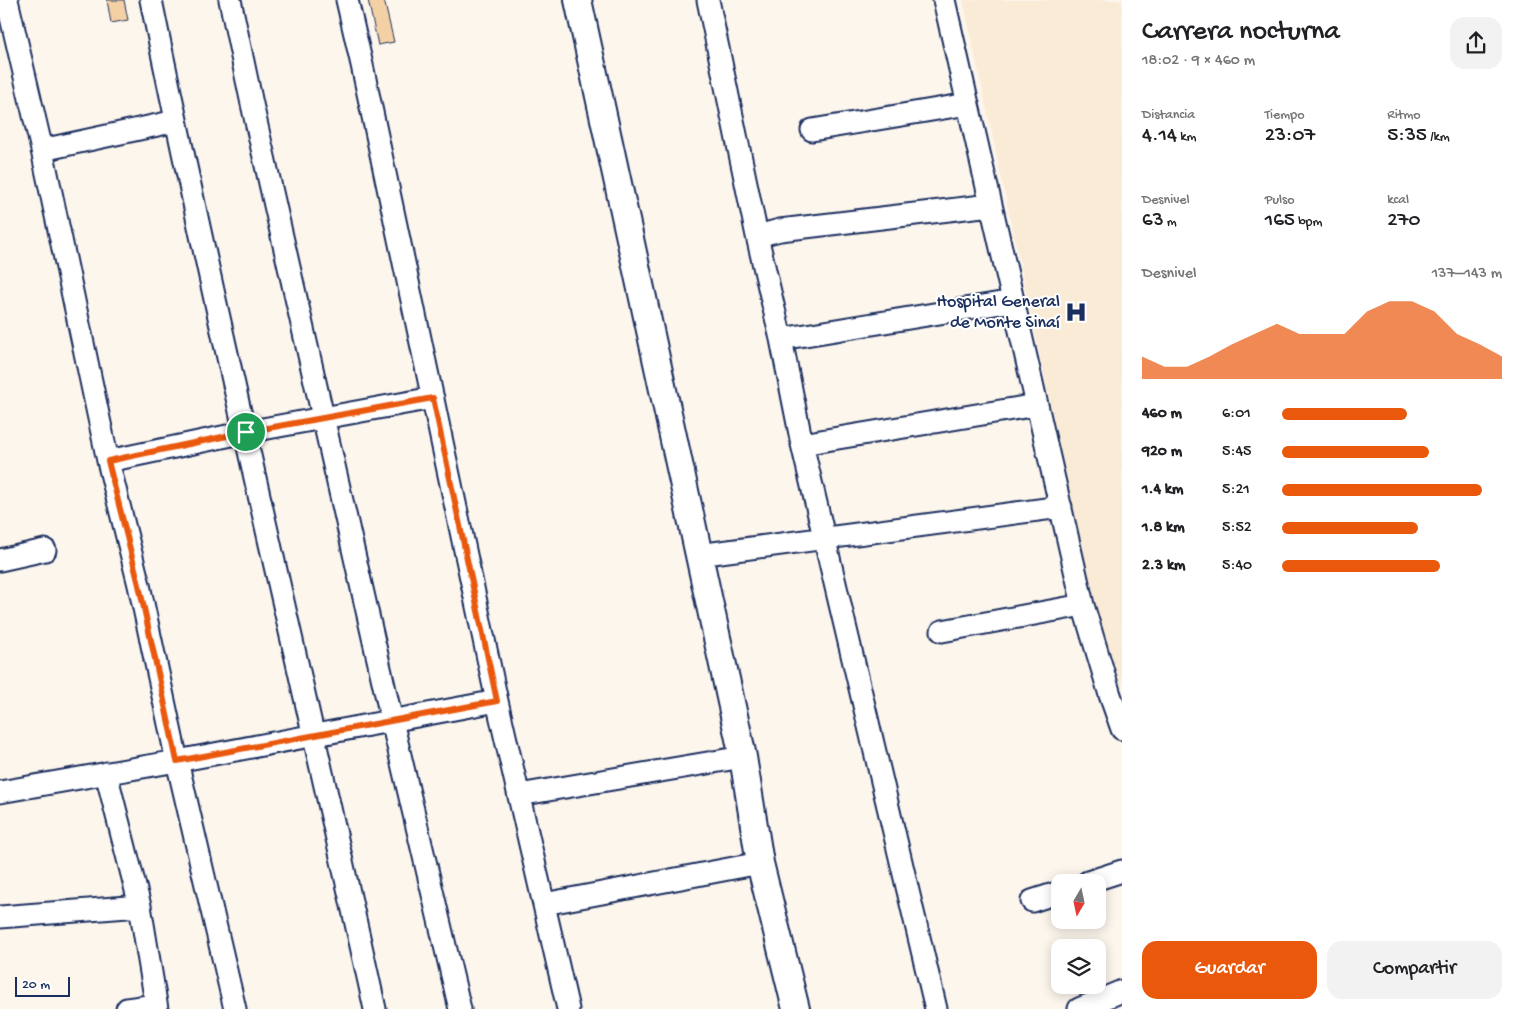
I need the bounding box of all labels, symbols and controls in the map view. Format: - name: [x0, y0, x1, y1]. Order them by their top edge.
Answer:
- text: Carrera nocturna: [1142, 16, 1340, 49]
- button: share: [1450, 17, 1502, 69]
- text: 18:02 · 9 × 460 m: [1142, 52, 1255, 71]
- text: Distancia: [1142, 107, 1195, 124]
- text: Tiempo: [1265, 107, 1304, 124]
- text: Ritmo: [1387, 107, 1421, 124]
- text: 4.14: [1142, 124, 1177, 149]
- text: 23:07: [1265, 124, 1315, 149]
- text: 5:35: [1387, 124, 1427, 149]
- text: km: [1177, 129, 1196, 146]
- text: /km: [1427, 129, 1450, 146]
- text: Desnivel: [1142, 192, 1190, 209]
- text: Pulso: [1265, 192, 1294, 209]
- text: kcal: [1387, 192, 1409, 209]
- text: 63: [1142, 209, 1164, 234]
- text: 165: [1265, 209, 1295, 234]
- text: 270: [1387, 209, 1420, 234]
- text: m: [1164, 214, 1177, 231]
- text: bpm: [1295, 214, 1322, 231]
- text: Desnivel: [1142, 265, 1196, 284]
- text: 137–143 m: [1432, 265, 1502, 284]
- place label: Hospital General de Monte Sinaí: [937, 292, 1061, 334]
- hospital icon: Hospital General de Monte Sinaí: [1063, 299, 1089, 325]
- text: 460 m: [1142, 405, 1182, 424]
- text: 6:01: [1222, 405, 1251, 424]
- pin: [225, 411, 267, 453]
- icon: arrive: [232, 418, 260, 446]
- text: 920 m: [1142, 443, 1182, 462]
- text: 5:45: [1222, 443, 1251, 462]
- text: 1.4 km: [1142, 481, 1183, 500]
- text: 5:21: [1222, 481, 1250, 500]
- text: 1.8 km: [1142, 519, 1185, 538]
- text: 5:52: [1222, 519, 1252, 538]
- text: 2.3 km: [1142, 557, 1185, 576]
- text: 5:40: [1222, 557, 1252, 576]
- north arrow: [1051, 874, 1106, 929]
- map controls: [1051, 874, 1106, 994]
- button: layers: [1051, 939, 1106, 994]
- button: Guardar: [1142, 941, 1317, 999]
- button: Compartir: [1327, 941, 1502, 999]
- scale bar: [15, 974, 70, 997]
- text: 20 m: [22, 977, 50, 994]

